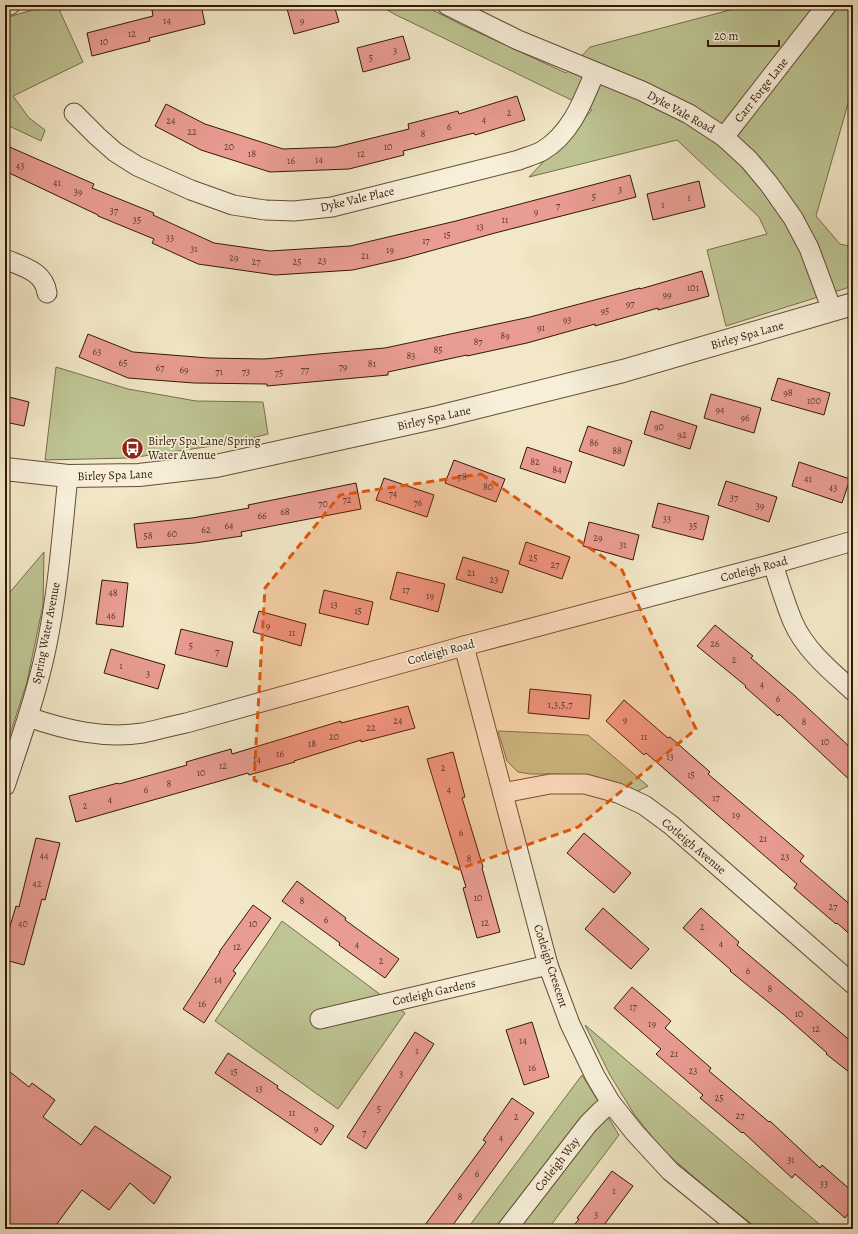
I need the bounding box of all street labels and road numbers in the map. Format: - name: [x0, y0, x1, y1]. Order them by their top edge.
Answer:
- street label: Carr Forge Lane: [731, 54, 791, 126]
- street label: Dyke Vale Road: [644, 87, 718, 137]
- street label: Dyke Vale Place: [318, 183, 396, 215]
- street label: Birley Spa Lane: [709, 317, 785, 353]
- street label: Birley Spa Lane: [395, 402, 473, 434]
- street label: Birley Spa Lane: [77, 466, 153, 484]
- street label: Cotleigh Road: [719, 552, 790, 586]
- street label: Spring Water Avenue: [28, 581, 64, 685]
- street label: Cotleigh Road: [406, 635, 477, 669]
- street label: Cotleigh Avenue: [658, 814, 730, 878]
- street label: Cotleigh Crescent: [530, 922, 572, 1010]
- street label: Cotleigh Gardens: [391, 975, 477, 1009]
- street label: Cotleigh Way: [531, 1133, 584, 1194]

